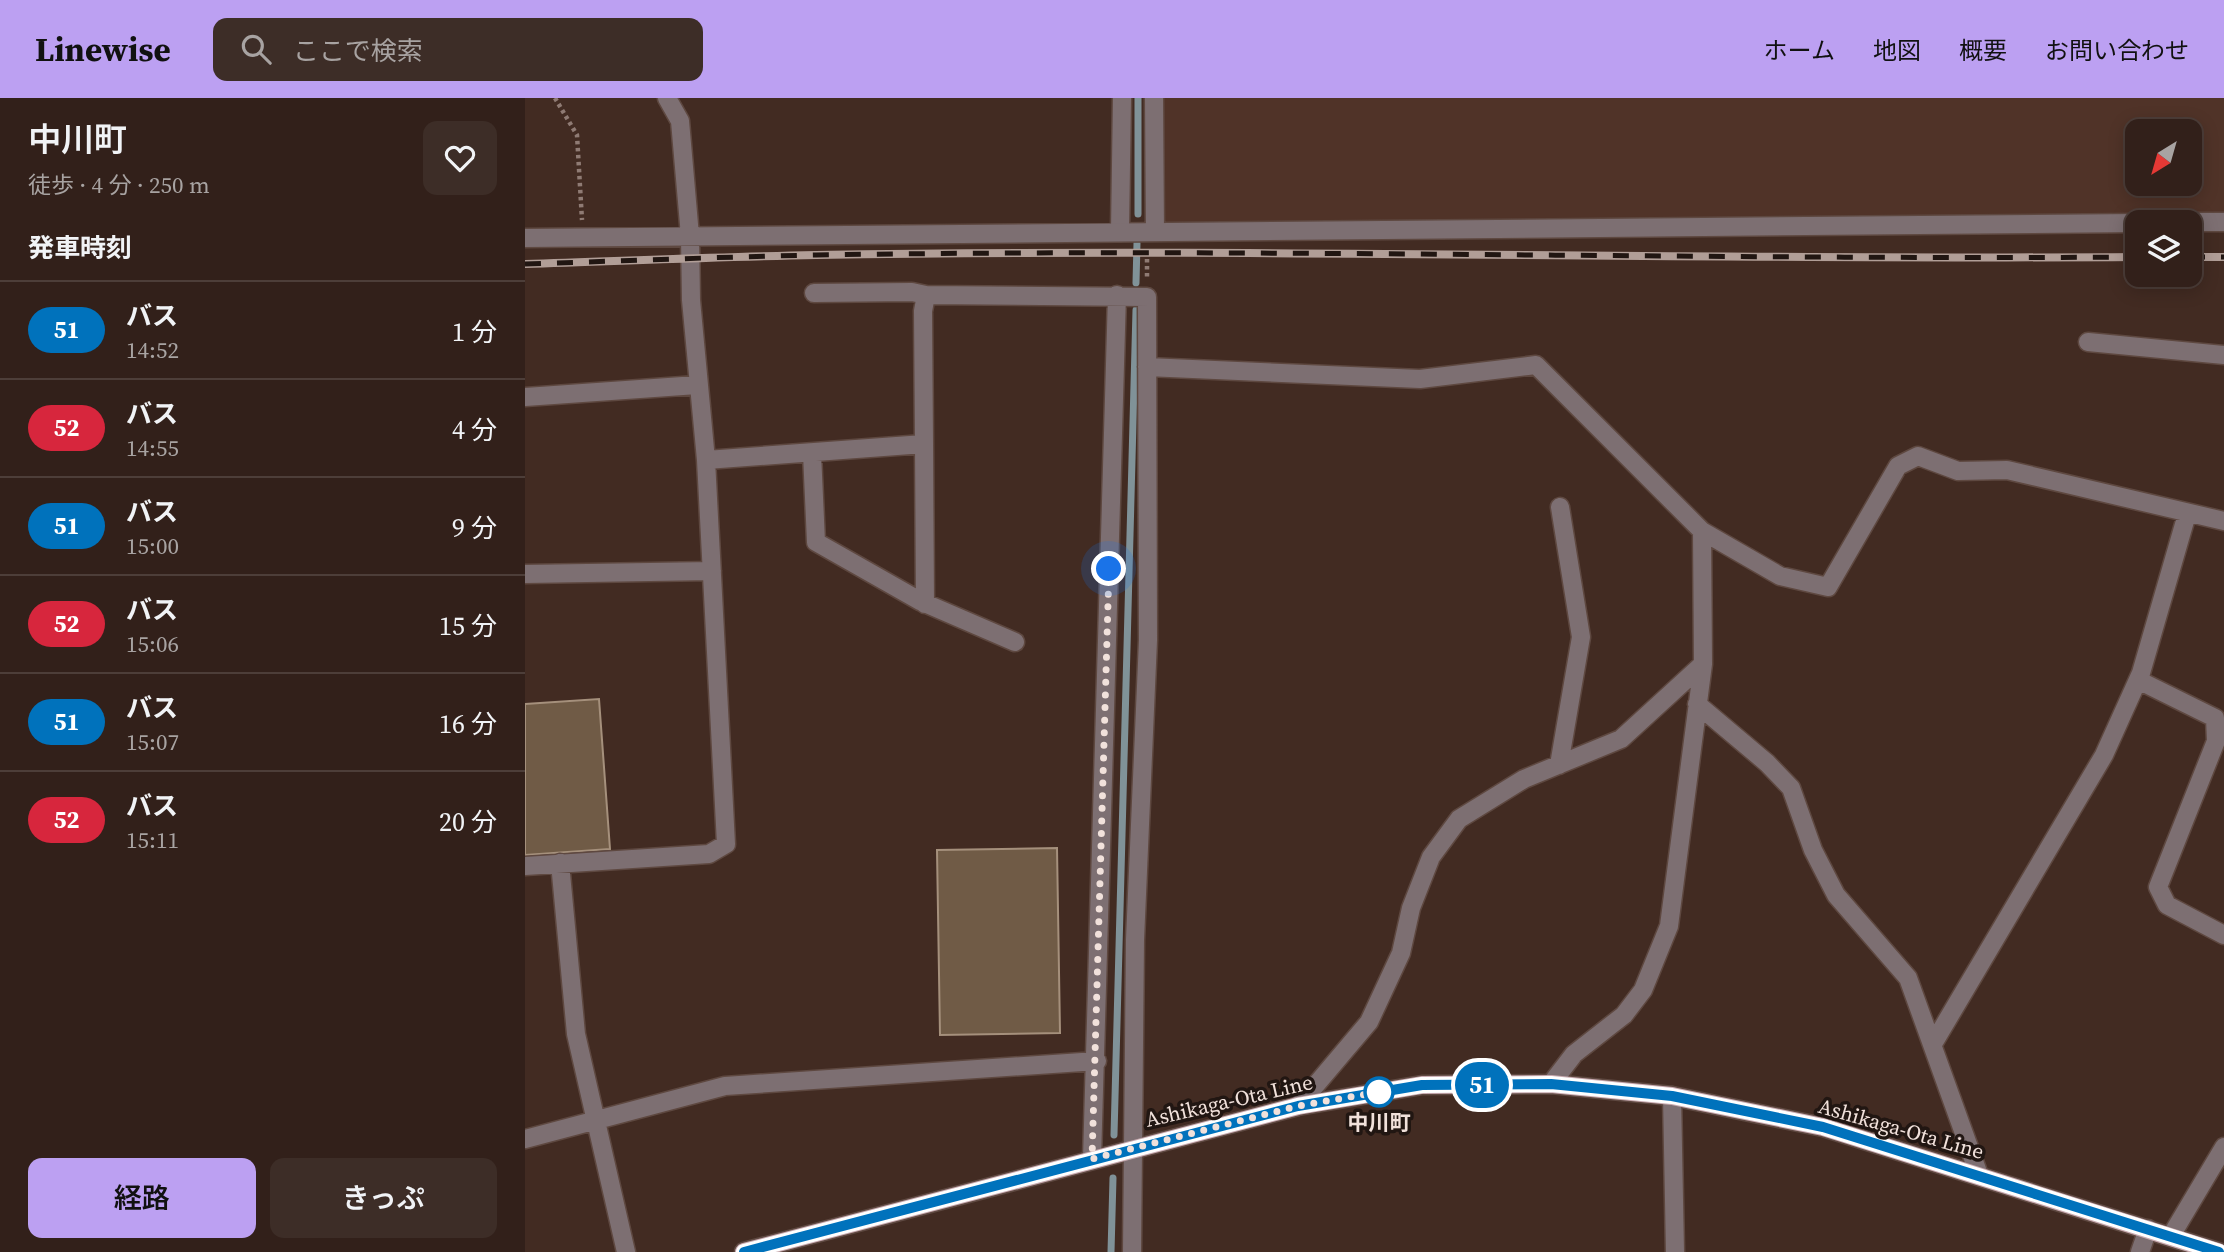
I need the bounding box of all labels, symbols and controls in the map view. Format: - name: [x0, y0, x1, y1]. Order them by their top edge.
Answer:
- search box: [213, 18, 703, 81]
- text: Linewise: [35, 27, 171, 72]
- icon: search: [237, 30, 275, 68]
- text: ここで検索: [293, 33, 423, 69]
- text: ホーム: [1764, 34, 1835, 67]
- text: 地図: [1873, 34, 1921, 67]
- text: 概要: [1959, 34, 2007, 67]
- text: お問い合わせ: [2045, 34, 2189, 67]
- text: 中川町: [28, 117, 127, 162]
- north arrow: [2125, 119, 2201, 196]
- map controls: [2125, 119, 2202, 287]
- button: heart: [423, 121, 497, 195]
- text: 徒歩 · 4 分 · 250 m: [28, 169, 210, 201]
- button: layers: [2125, 210, 2202, 287]
- text: 発車時刻: [28, 230, 132, 266]
- text: バス: [126, 298, 178, 334]
- text: 51: [53, 313, 80, 346]
- text: 1 分: [452, 314, 497, 350]
- text: 14:52: [126, 334, 179, 366]
- text: バス: [126, 396, 178, 432]
- text: 52: [53, 411, 80, 444]
- text: 4 分: [452, 412, 497, 448]
- text: 14:55: [126, 432, 179, 464]
- text: バス: [126, 494, 178, 530]
- text: 51: [53, 509, 80, 542]
- text: 9 分: [452, 510, 497, 546]
- text: 15:00: [126, 530, 179, 562]
- your location: [1091, 551, 1126, 586]
- text: バス: [126, 592, 178, 628]
- text: 52: [53, 607, 80, 640]
- text: 15 分: [439, 608, 497, 644]
- text: 15:06: [126, 628, 179, 660]
- text: バス: [126, 690, 178, 726]
- text: 51: [53, 705, 80, 738]
- text: 16 分: [439, 706, 497, 742]
- text: 15:07: [126, 726, 179, 758]
- text: バス: [126, 788, 178, 824]
- text: 52: [53, 803, 80, 836]
- text: 20 分: [439, 804, 497, 840]
- text: 15:11: [126, 824, 179, 856]
- line badge: 51: [1451, 1062, 1513, 1108]
- street label: Ashikaga-Ota Line: [1142, 1067, 1315, 1134]
- text: 51: [1469, 1068, 1495, 1101]
- marker: 中川町: [1364, 1077, 1394, 1107]
- street label: Ashikaga-Ota Line: [1815, 1091, 1987, 1166]
- place label: 中川町: [1348, 1108, 1411, 1137]
- button: 経路: [28, 1158, 256, 1238]
- button: きっぷ: [270, 1158, 497, 1238]

